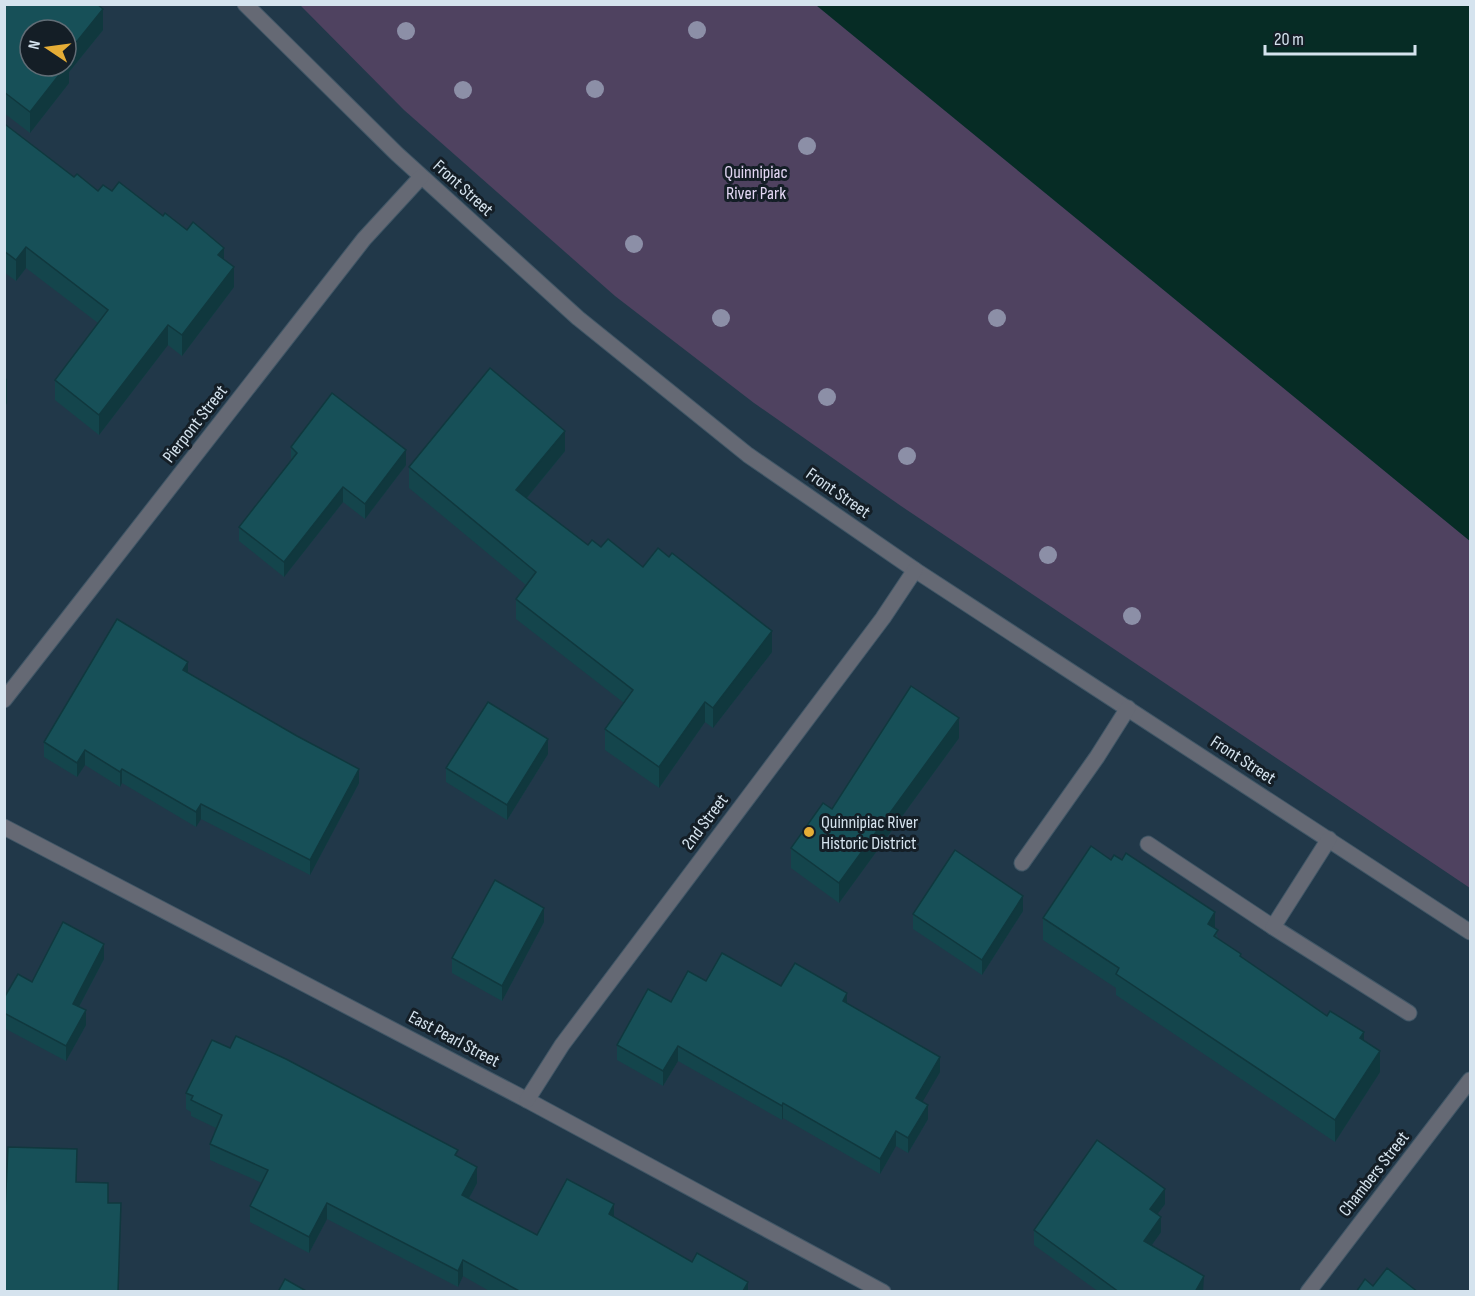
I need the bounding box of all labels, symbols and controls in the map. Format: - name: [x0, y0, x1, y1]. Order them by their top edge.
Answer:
- north arrow: [18, 18, 78, 78]
- scale bar: [1265, 18, 1415, 56]
- text: 20 m: [1274, 29, 1304, 50]
- text: N: [25, 39, 45, 51]
- street label: Front Street: [429, 156, 498, 221]
- park label: Quinnipiac River Park: [724, 162, 788, 204]
- street label: Pierpont Street: [158, 381, 232, 467]
- street label: Front Street: [802, 463, 874, 523]
- street label: Front Street: [1207, 731, 1280, 789]
- street label: 2nd Street: [678, 790, 733, 854]
- place label: Quinnipiac River Historic District: [821, 812, 918, 854]
- marker: Quinnipiac River Historic District: [802, 825, 816, 839]
- street label: East Pearl Street: [405, 1006, 504, 1072]
- street label: Chambers Street: [1334, 1127, 1414, 1221]

